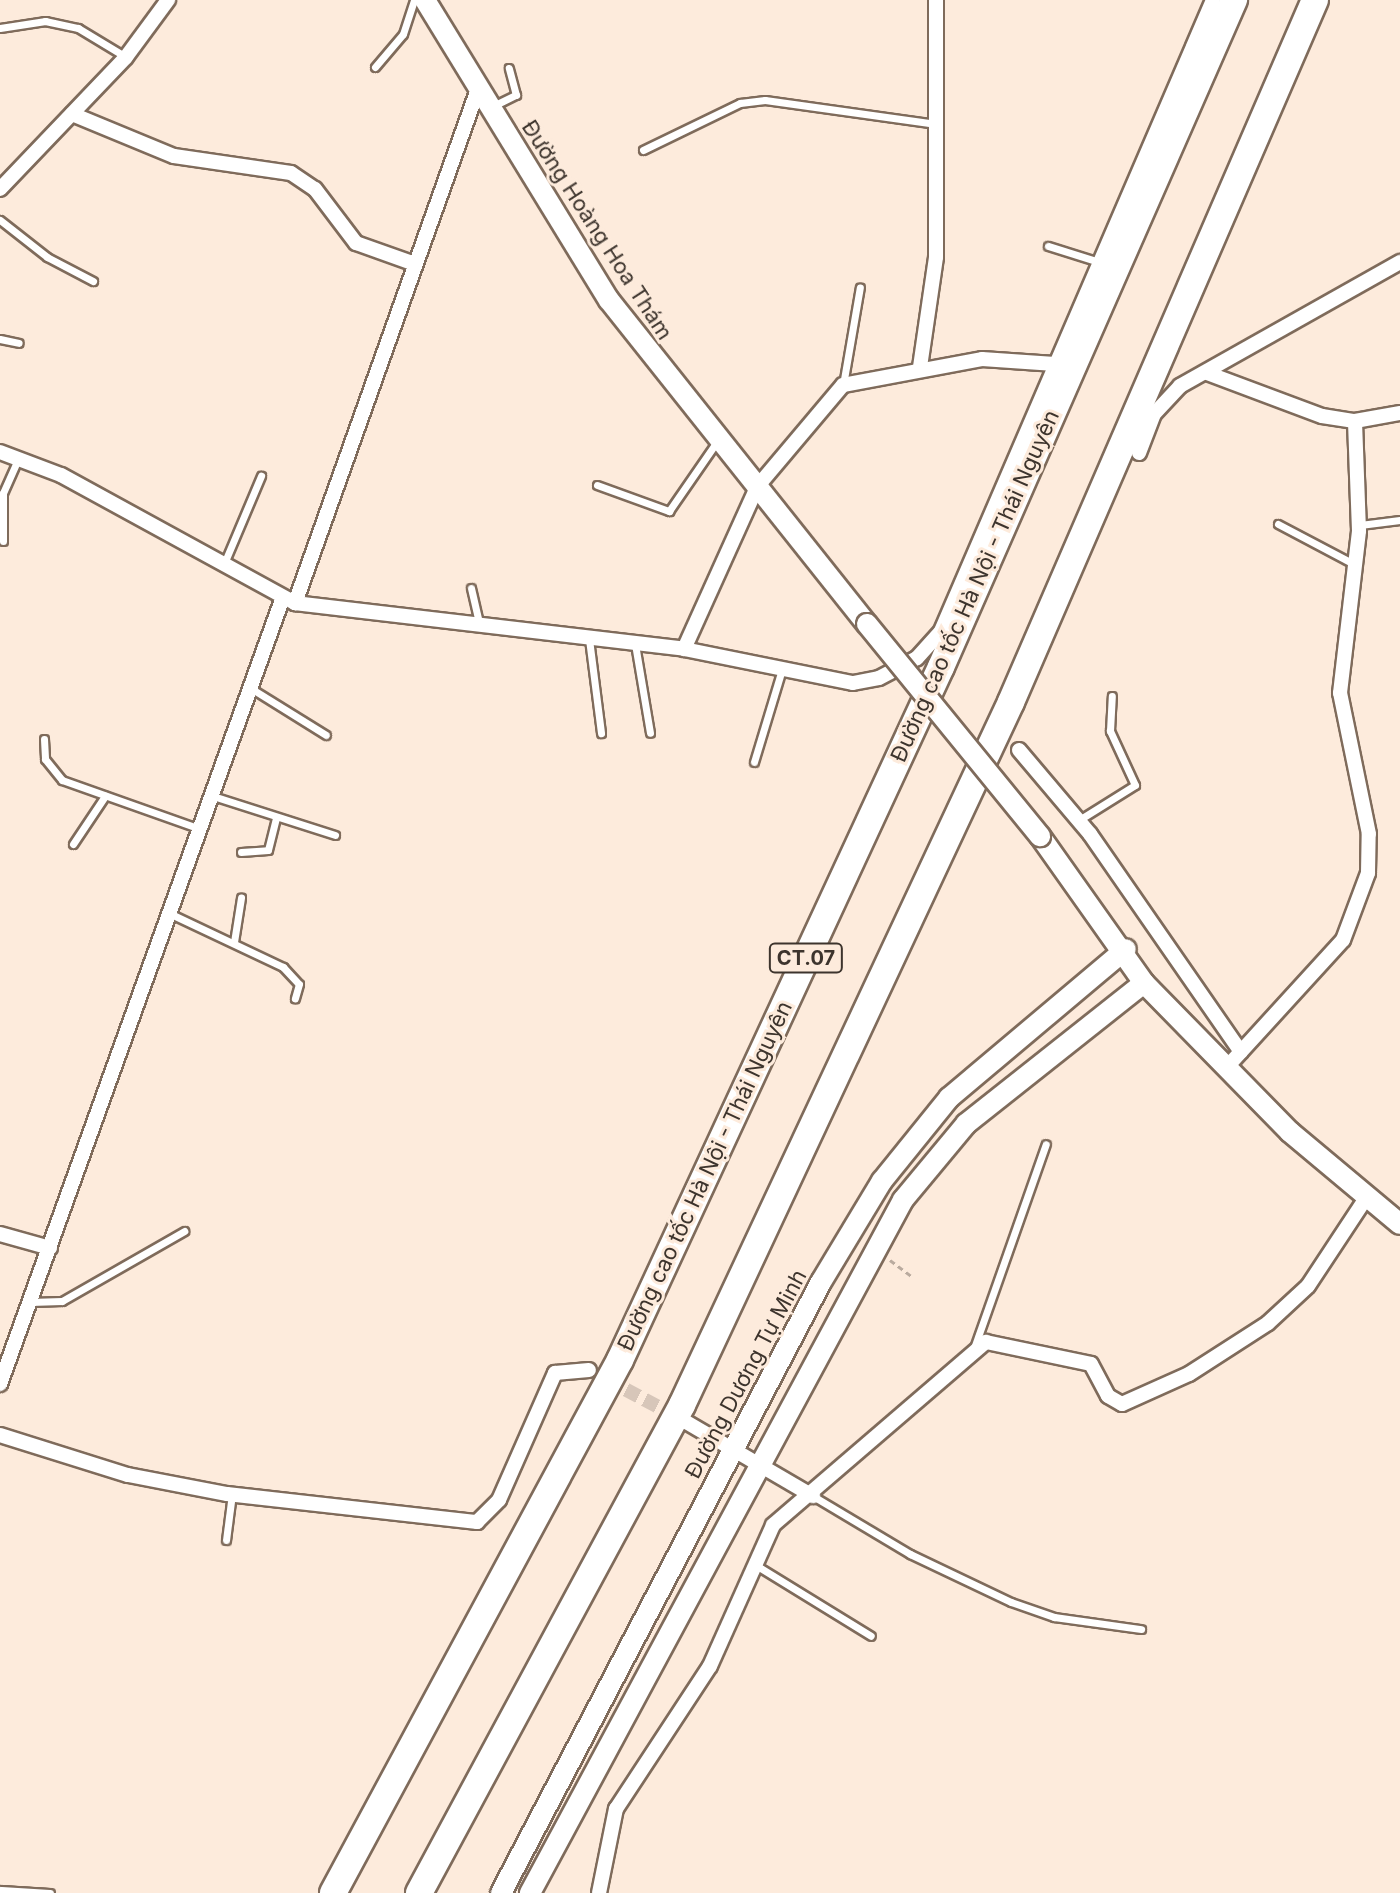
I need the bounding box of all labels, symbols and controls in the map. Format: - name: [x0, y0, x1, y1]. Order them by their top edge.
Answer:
- street label: Đường Hoàng Hoa Thám: [516, 115, 678, 345]
- street label: Đường cao tốc Hà Nội - Thái Nguyên: [885, 406, 1065, 766]
- road number: CT.07: [768, 942, 844, 974]
- street label: Đường cao tốc Hà Nội - Thái Nguyên: [612, 997, 798, 1355]
- street label: Đường Dương Tự Minh: [680, 1265, 812, 1483]

